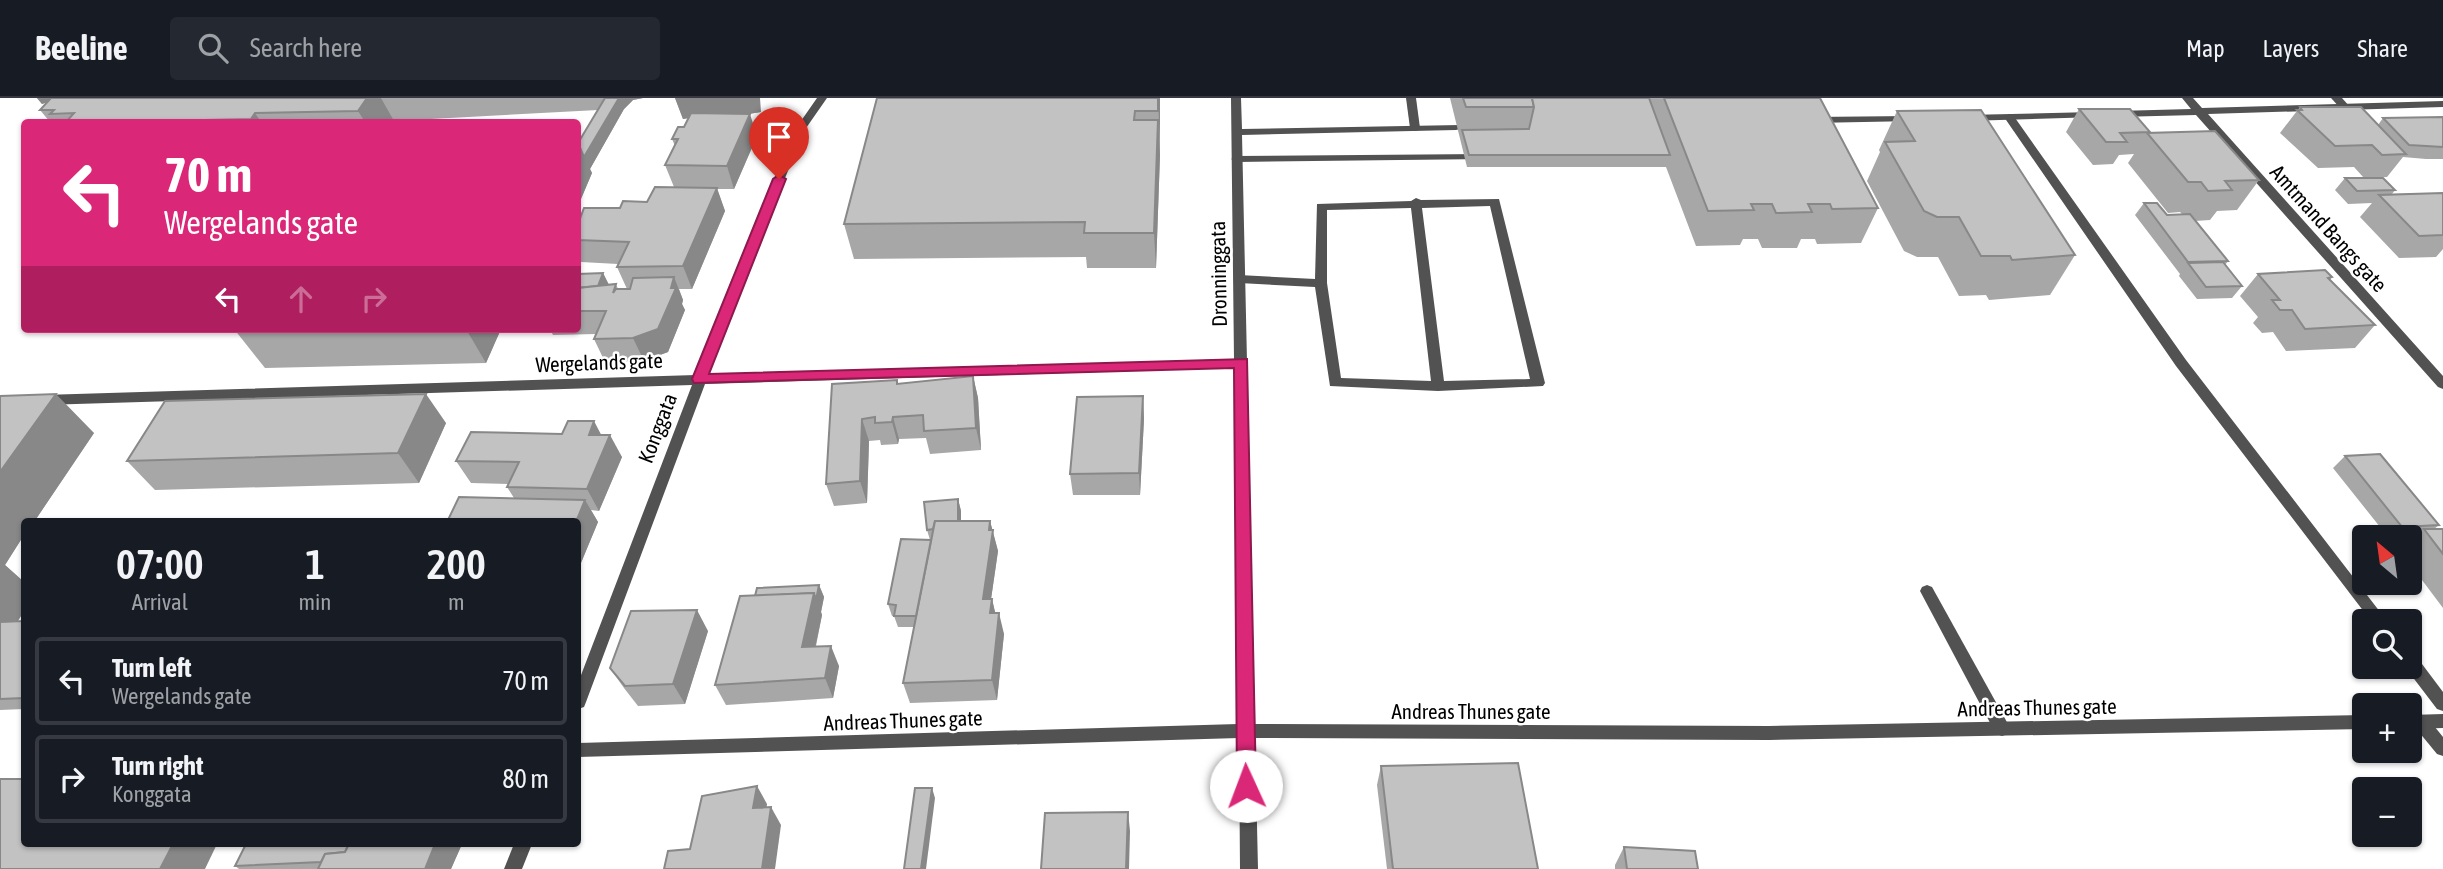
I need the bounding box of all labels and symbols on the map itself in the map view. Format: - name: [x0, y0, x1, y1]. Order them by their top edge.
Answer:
- pin: [749, 107, 809, 179]
- street label: Amtmand Bangs gate: [2266, 160, 2392, 296]
- street label: Dronninggata: [1205, 221, 1231, 327]
- street label: Wergelands gate: [535, 348, 663, 376]
- street label: Konggata: [633, 390, 681, 466]
- north arrow: [2352, 525, 2422, 595]
- street label: Andreas Thunes gate: [1957, 694, 2117, 720]
- street label: Andreas Thunes gate: [1391, 699, 1551, 723]
- street label: Andreas Thunes gate: [823, 705, 983, 735]
- position arrow: [1209, 749, 1283, 823]

